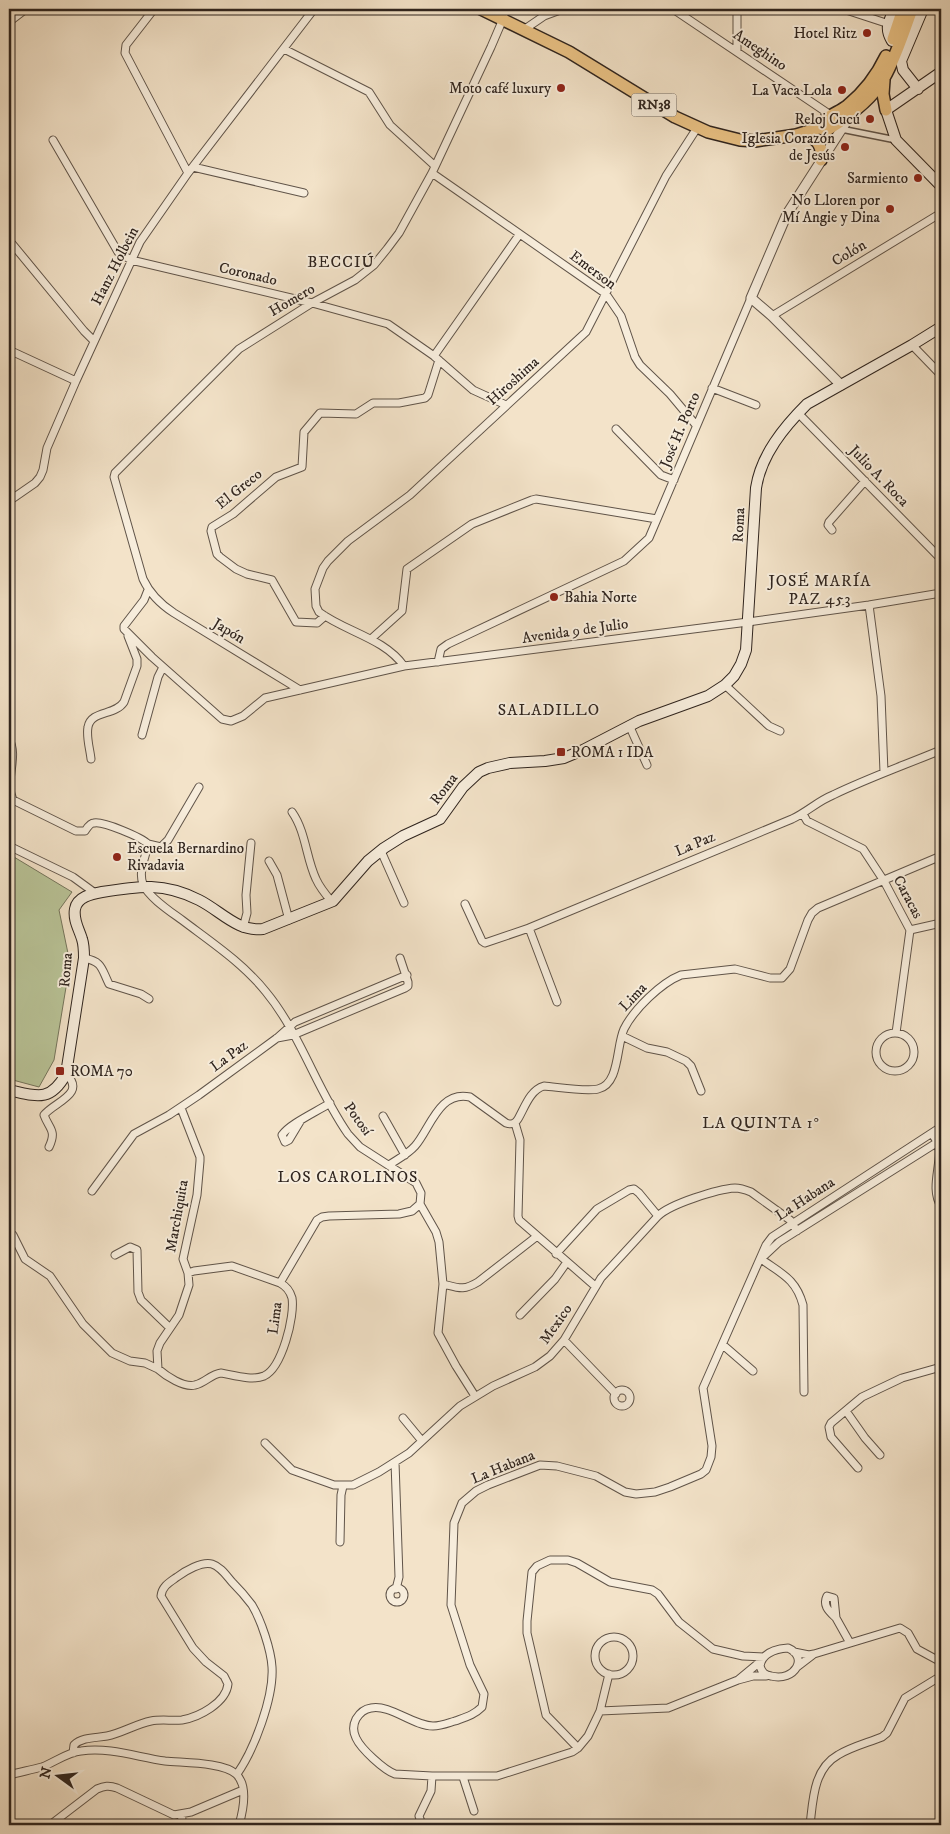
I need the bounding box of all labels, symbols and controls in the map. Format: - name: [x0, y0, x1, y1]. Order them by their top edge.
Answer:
- place label: Hotel Ritz: [794, 24, 857, 43]
- street label: Ameghino: [729, 25, 791, 75]
- marker: Hotel Ritz: [861, 27, 873, 39]
- place label: Moto café luxury: [449, 79, 552, 98]
- place label: La Vaca Lola: [752, 81, 833, 100]
- marker: Moto café luxury: [555, 82, 567, 94]
- marker: La Vaca Lola: [836, 84, 848, 96]
- road number: RN38: [632, 94, 676, 116]
- place label: Reloj Cucú: [794, 110, 860, 129]
- marker: Reloj Cucú: [864, 113, 876, 125]
- place label: Iglesia Corazón de Jesús: [742, 129, 835, 165]
- marker: Iglesia Corazón de Jesús: [839, 141, 851, 153]
- place label: Sarmiento: [847, 169, 908, 188]
- marker: Sarmiento: [912, 172, 924, 184]
- place label: No Lloren por Mí Angie y Dina: [782, 191, 881, 227]
- marker: No Lloren por Mí Angie y Dina: [884, 203, 896, 215]
- street label: Hanz Holbein: [87, 223, 143, 308]
- street label: Colón: [828, 235, 870, 271]
- street label: Emerson: [566, 246, 620, 294]
- district label: BECCIÚ: [307, 252, 375, 272]
- street label: Coronado: [217, 258, 279, 290]
- street label: Homero: [266, 279, 318, 321]
- street label: Hiroshima: [483, 352, 544, 409]
- street label: José H. Porto: [655, 389, 704, 472]
- street label: Julio A. Roca: [844, 440, 914, 511]
- street label: El Greco: [212, 465, 266, 513]
- street label: Roma: [729, 506, 749, 543]
- district label: JOSÉ MARÍA PAZ 453: [767, 571, 871, 609]
- place label: Bahia Norte: [564, 588, 637, 607]
- marker: Bahia Norte: [548, 591, 560, 603]
- street label: Japón: [208, 613, 249, 648]
- street label: Avenida 9 de Julio: [521, 614, 629, 648]
- district label: SALADILLO: [498, 700, 600, 720]
- place label: ROMA 1 IDA: [571, 743, 654, 762]
- marker: ROMA 1 IDA: [555, 746, 567, 758]
- street label: Roma: [426, 769, 462, 809]
- street label: La Paz: [672, 827, 718, 861]
- place label: Escuela Bernardino Rivadavia: [127, 839, 244, 875]
- marker: Escuela Bernardino Rivadavia: [111, 851, 123, 863]
- street label: Caracas: [889, 872, 927, 922]
- street label: Roma: [55, 951, 77, 988]
- street label: Lima: [615, 978, 651, 1015]
- street label: La Paz: [206, 1036, 252, 1076]
- place label: ROMA 70: [70, 1062, 133, 1081]
- marker: ROMA 70: [54, 1065, 66, 1077]
- street label: Potosí: [340, 1099, 377, 1140]
- district label: LA QUINTA 1°: [702, 1113, 820, 1133]
- district label: LOS CAROLINOS: [277, 1167, 419, 1187]
- street label: La Habana: [772, 1172, 839, 1225]
- street label: Marchiquita: [161, 1178, 193, 1254]
- street label: Lima: [263, 1300, 287, 1335]
- street label: Mexico: [535, 1300, 577, 1348]
- street label: La Habana: [468, 1445, 538, 1488]
- north arrow: [32, 1752, 82, 1802]
- text: N: [36, 1765, 57, 1781]

